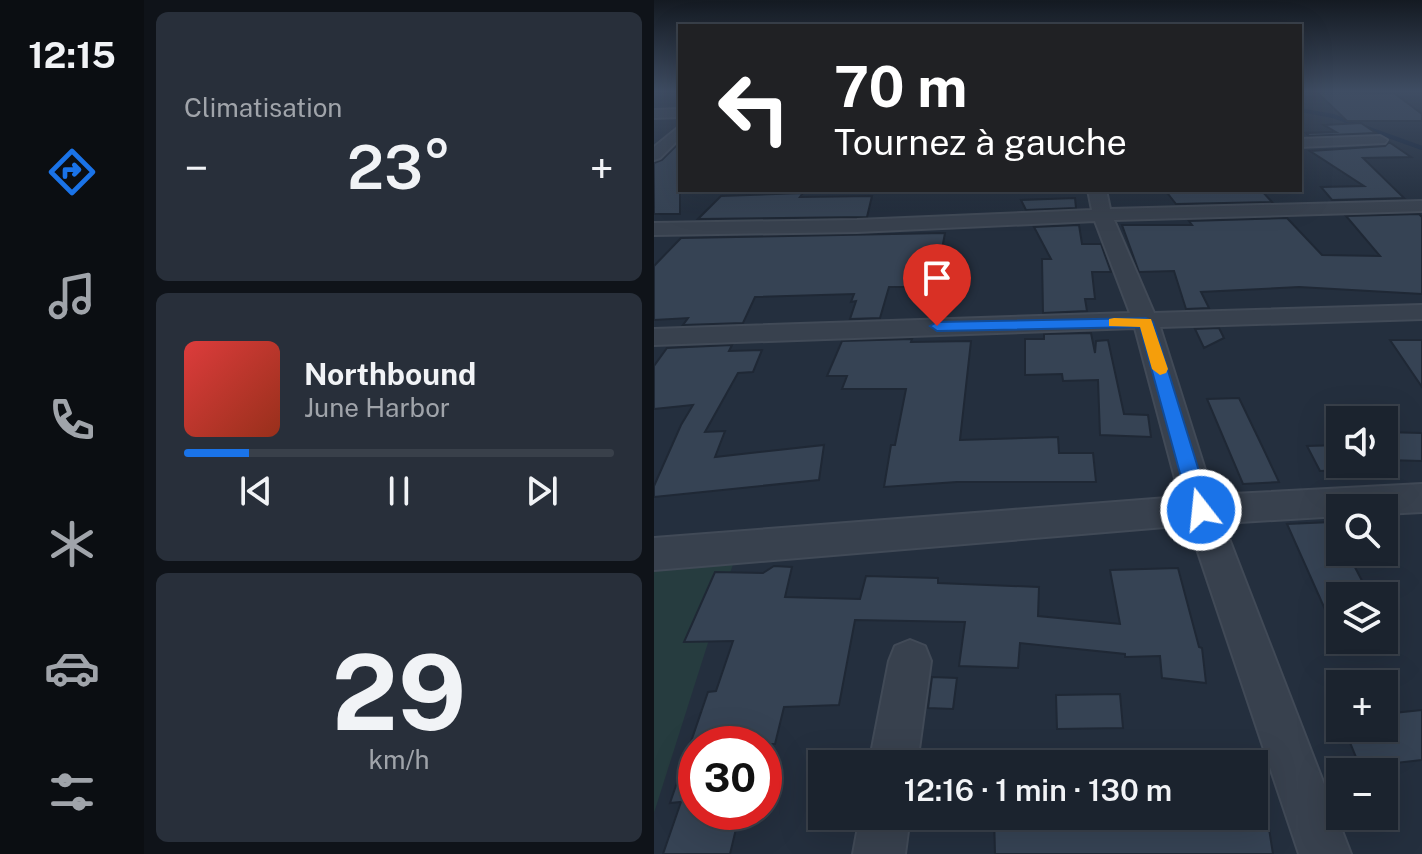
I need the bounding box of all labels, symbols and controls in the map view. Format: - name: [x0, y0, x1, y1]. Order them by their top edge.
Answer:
- text: 12:15: [28, 34, 116, 76]
- text: 70 m: [834, 54, 967, 120]
- icon: left: [702, 56, 806, 160]
- text: Climatisation: [184, 92, 342, 123]
- text: Tournez à gauche: [834, 121, 1127, 163]
- text: 23°: [347, 132, 451, 203]
- text: −: [184, 142, 208, 194]
- text: +: [590, 142, 614, 194]
- icon: directions: [44, 144, 100, 200]
- pin: [903, 244, 971, 326]
- icon: arrive: [915, 256, 959, 300]
- icon: music: [44, 268, 100, 324]
- text: Northbound: [304, 356, 476, 392]
- icon: phone: [44, 392, 100, 448]
- text: June Harbor: [304, 392, 450, 423]
- map controls: [1326, 406, 1398, 830]
- button: sound: [1326, 406, 1398, 478]
- position arrow: [1159, 468, 1243, 552]
- icon: previous: [234, 469, 278, 513]
- icon: pause: [377, 469, 421, 513]
- icon: next: [520, 469, 564, 513]
- button: search: [1326, 494, 1398, 566]
- icon: climate: [44, 516, 100, 572]
- button: layers: [1326, 582, 1398, 654]
- text: 29: [332, 631, 466, 753]
- icon: car: [44, 640, 100, 696]
- button: +: [1326, 670, 1398, 742]
- speed limit sign: 30: [678, 726, 782, 830]
- text: km/h: [368, 744, 430, 775]
- button: −: [1326, 758, 1398, 830]
- icon: filters: [44, 764, 100, 820]
- text: 12:16 · 1 min · 130 m: [904, 772, 1172, 808]

